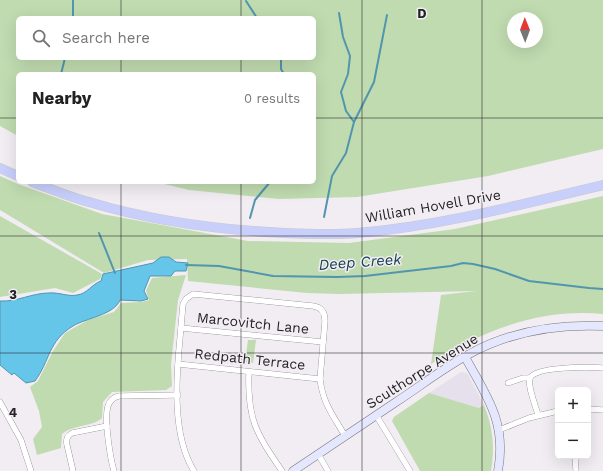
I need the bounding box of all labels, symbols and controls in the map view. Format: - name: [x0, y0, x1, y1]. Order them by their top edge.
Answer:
- text: D: [417, 6, 427, 21]
- north arrow: [507, 12, 543, 48]
- search box: [16, 16, 316, 60]
- icon: search: [30, 27, 52, 49]
- text: Search here: [62, 29, 150, 47]
- text: Nearby: [32, 88, 91, 108]
- text: 0 results: [244, 91, 300, 106]
- street label: William Hovell Drive: [364, 186, 502, 226]
- water label: Deep Creek: [318, 250, 403, 274]
- text: 3: [9, 287, 17, 302]
- street label: Marcovitch Lane: [196, 309, 310, 337]
- street label: Sculthorpe Avenue: [363, 330, 481, 412]
- street label: Redpath Terrace: [194, 345, 306, 373]
- map controls: [555, 387, 591, 459]
- button: +: [555, 387, 591, 423]
- text: 4: [9, 405, 18, 420]
- button: −: [555, 423, 591, 459]

